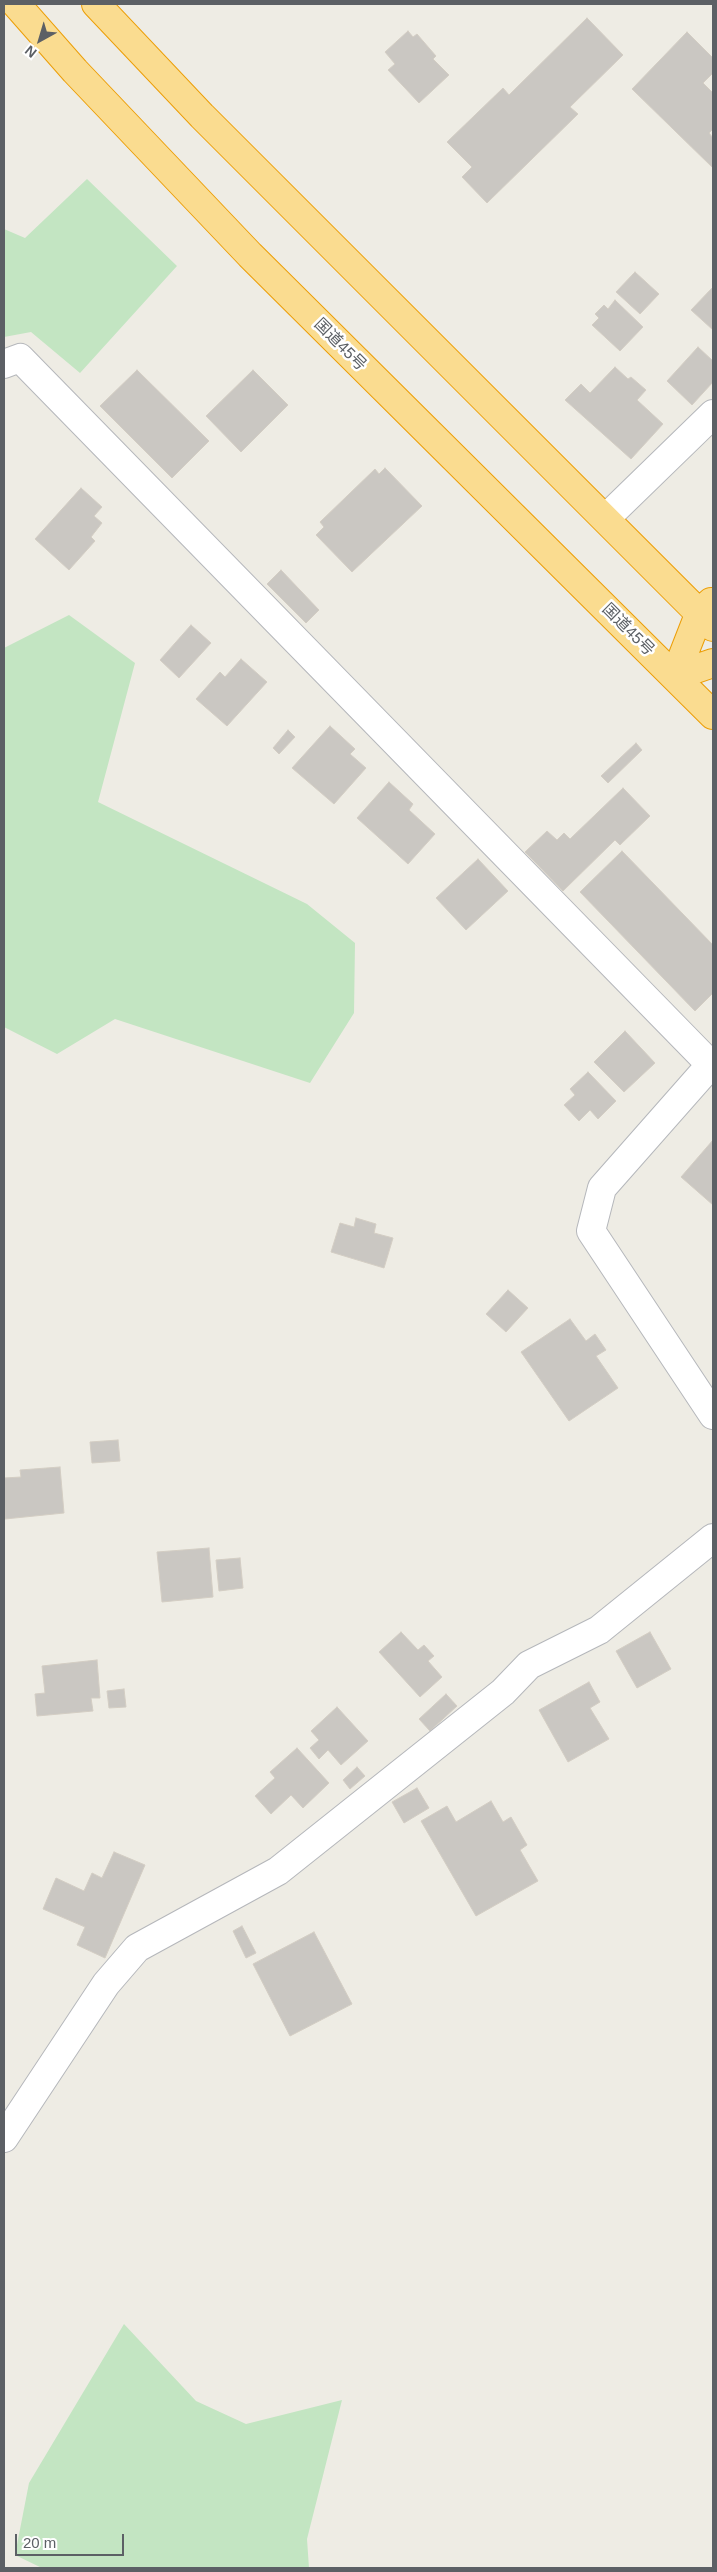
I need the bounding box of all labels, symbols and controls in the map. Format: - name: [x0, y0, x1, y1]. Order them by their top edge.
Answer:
- north arrow: [15, 15, 65, 65]
- text: N: [22, 42, 40, 61]
- street label: 国道45号: [310, 315, 370, 375]
- street label: 国道45号: [598, 600, 658, 660]
- scale bar: [18, 2524, 126, 2556]
- text: 20 m: [23, 2534, 56, 2551]

